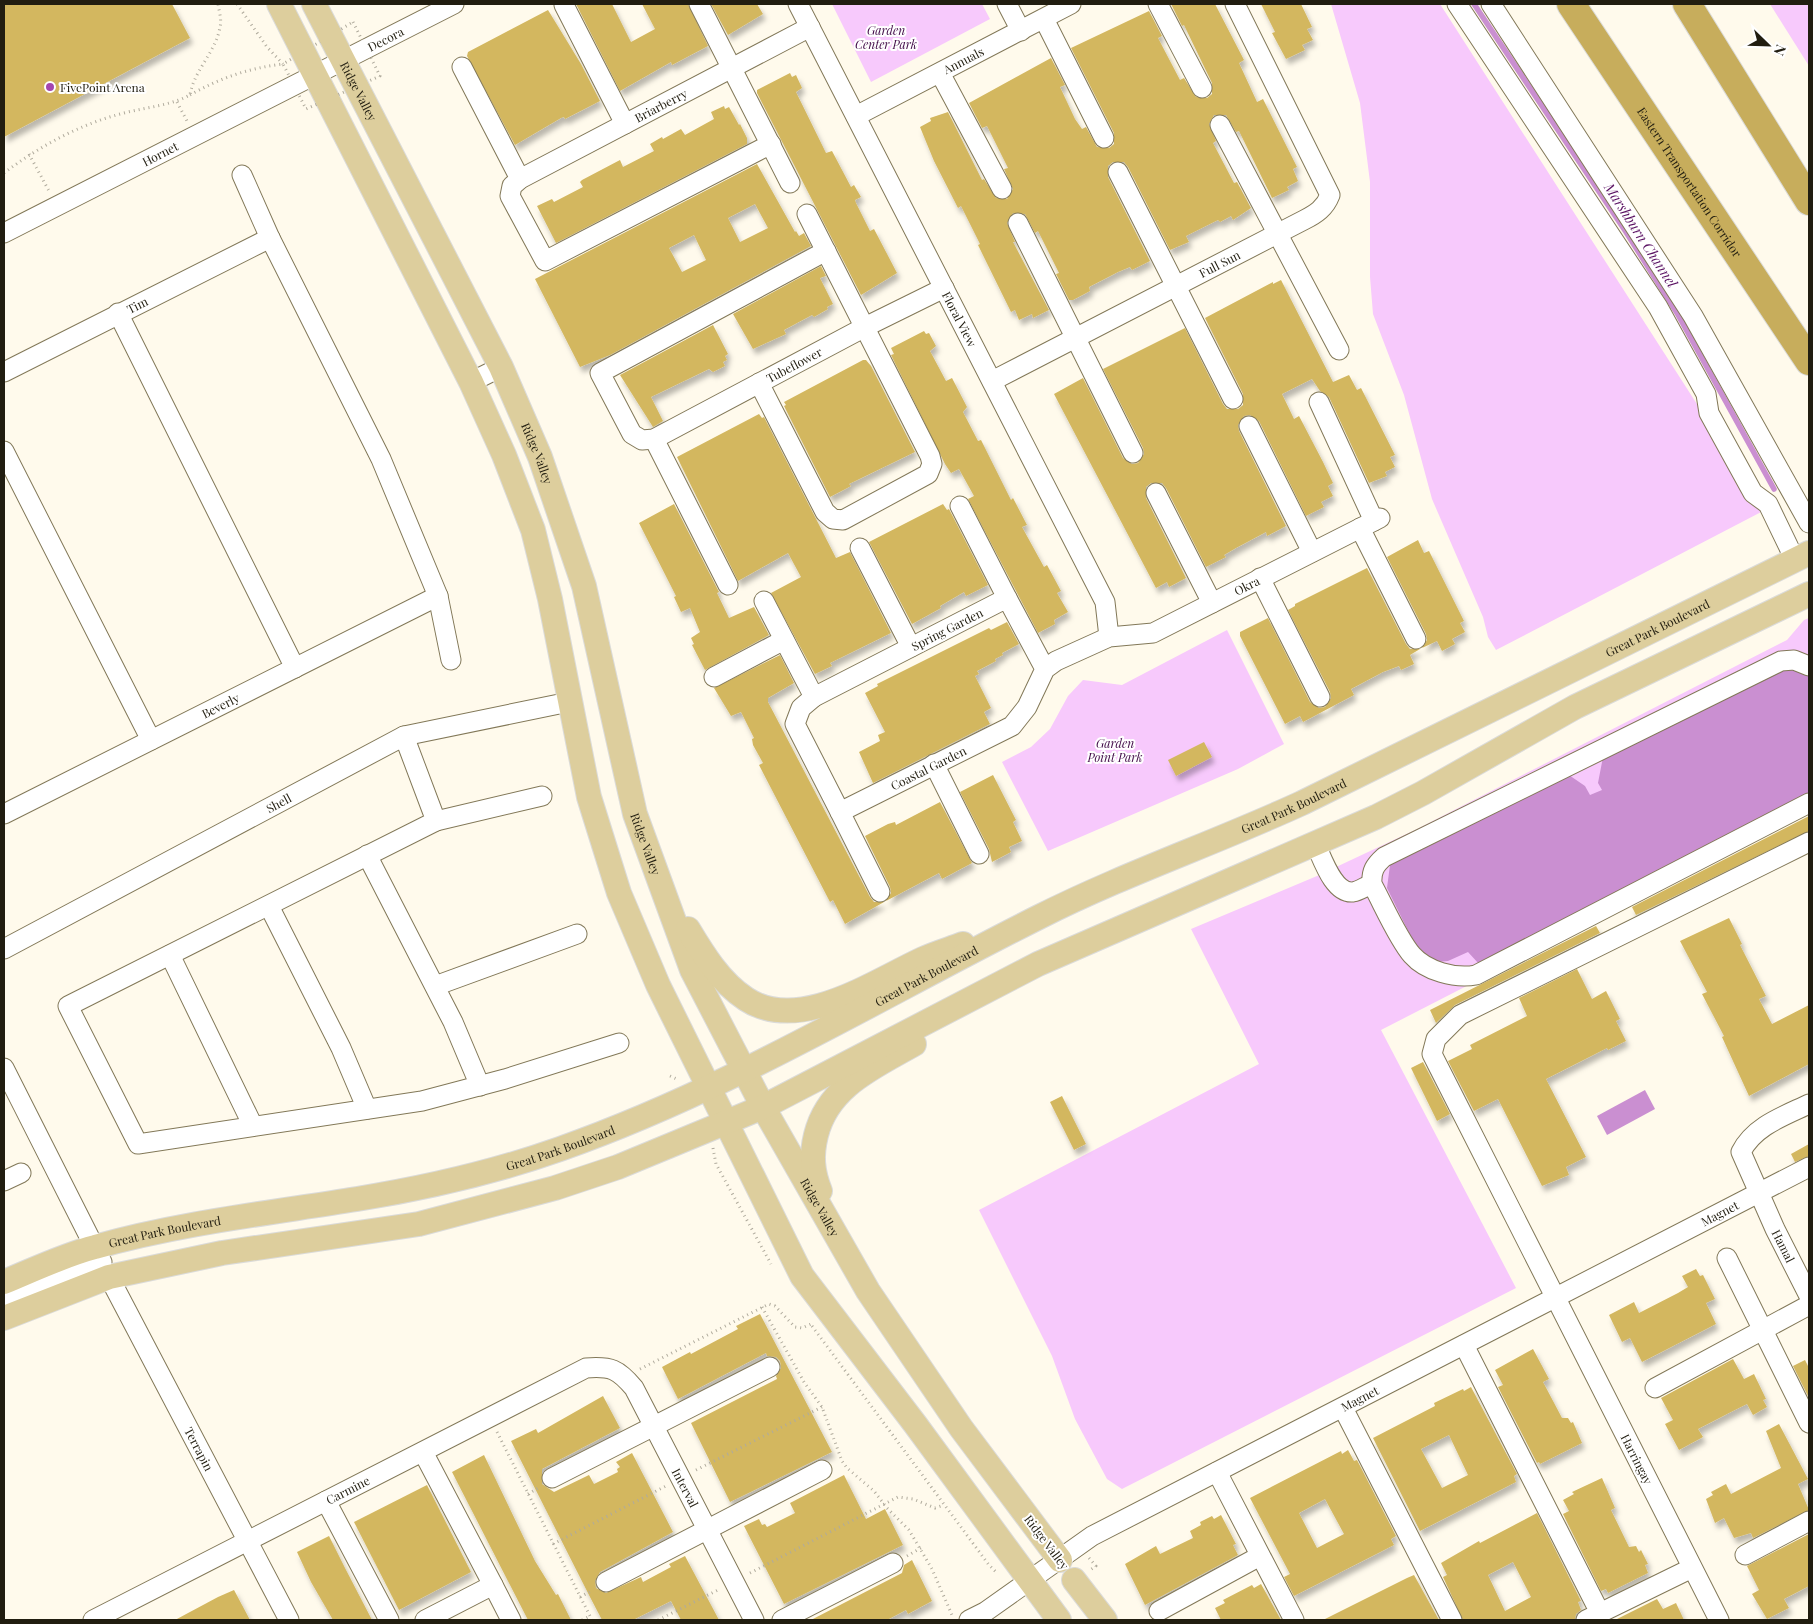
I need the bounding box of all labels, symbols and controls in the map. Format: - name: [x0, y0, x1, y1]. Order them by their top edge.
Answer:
- north arrow: [1743, 20, 1793, 70]
- park label: Garden Center Park: [855, 22, 917, 52]
- street label: Decora: [365, 23, 406, 55]
- text: N: [1770, 42, 1791, 59]
- street label: Annuals: [939, 43, 986, 78]
- street label: Ridge Valley: [337, 59, 381, 124]
- place label: FivePoint Arena: [60, 79, 145, 95]
- marker: FivePoint Arena: [44, 81, 56, 93]
- street label: Briarberry: [632, 85, 690, 126]
- street label: Eastern Transportation Corridor: [1634, 104, 1746, 261]
- street label: Hornet: [139, 137, 181, 169]
- water label: Marshburn Channel: [1600, 178, 1682, 292]
- street label: Full Sun: [1196, 246, 1243, 281]
- street label: Floral View: [939, 289, 981, 350]
- street label: Tim: [124, 293, 151, 317]
- street label: Tubeflower: [763, 343, 825, 386]
- street label: Ridge Valley: [518, 420, 557, 486]
- street label: Okra: [1231, 572, 1262, 599]
- street label: Great Park Boulevard: [1602, 595, 1712, 660]
- street label: Spring Garden: [908, 604, 986, 654]
- street label: Beverly: [199, 689, 242, 721]
- park label: Garden Point Park: [1087, 735, 1142, 765]
- street label: Coastal Garden: [888, 742, 969, 794]
- street label: Great Park Boulevard: [1238, 774, 1349, 837]
- street label: Shell: [263, 789, 294, 816]
- street label: Ridge Valley: [627, 811, 664, 877]
- street label: Great Park Boulevard: [872, 942, 980, 1010]
- street label: Great Park Boulevard: [504, 1121, 617, 1174]
- street label: Ridge Valley: [797, 1175, 843, 1239]
- street label: Magnet: [1698, 1196, 1742, 1229]
- street label: Great Park Boulevard: [107, 1212, 222, 1251]
- street label: Hamal: [1768, 1227, 1799, 1266]
- street label: Magnet: [1338, 1382, 1382, 1415]
- street label: Terrapin: [181, 1424, 217, 1473]
- street label: Harringay: [1618, 1431, 1656, 1487]
- street label: Interval: [669, 1465, 703, 1510]
- street label: Carmine: [323, 1472, 372, 1508]
- street label: Ridge Valley: [1021, 1511, 1073, 1573]

